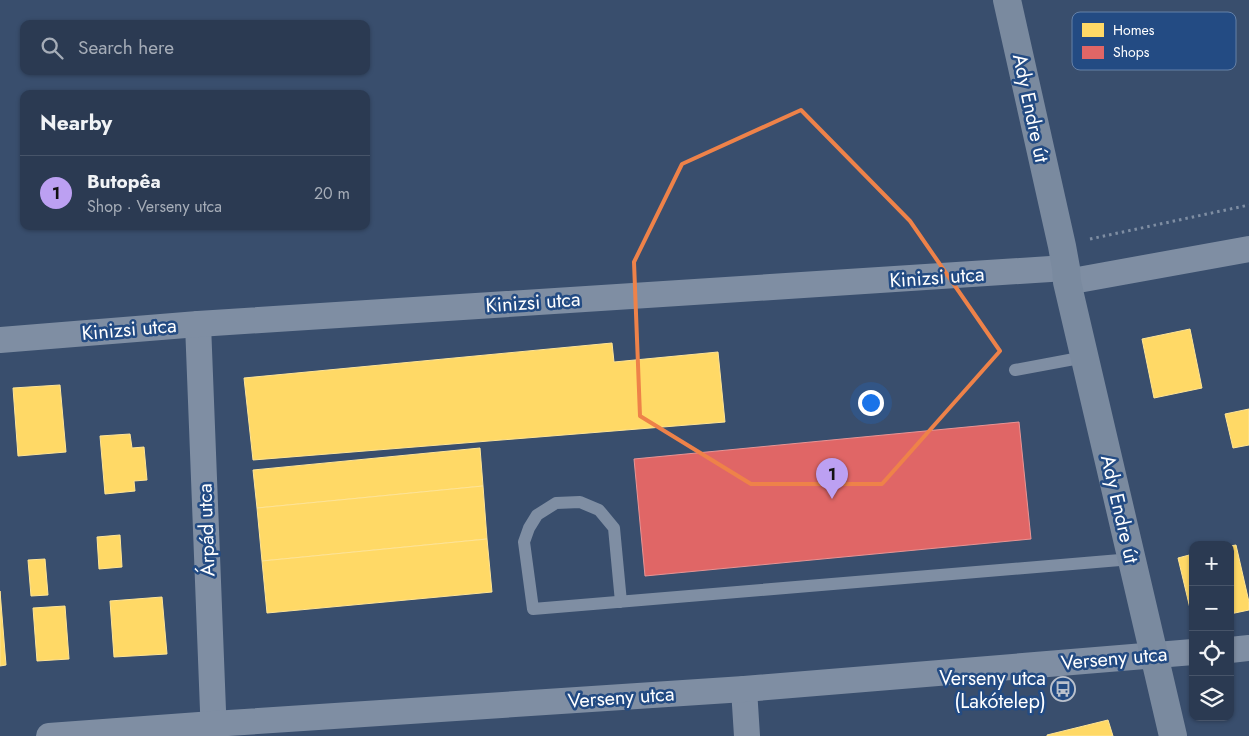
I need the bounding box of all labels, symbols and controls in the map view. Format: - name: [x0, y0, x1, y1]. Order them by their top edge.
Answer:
- legend: [1072, 12, 1236, 70]
- search box: [20, 20, 370, 75]
- text: Homes: [1113, 20, 1155, 40]
- icon: search: [38, 34, 66, 62]
- text: Search here: [78, 34, 174, 61]
- text: Shops: [1113, 42, 1150, 62]
- street label: Ady Endre út: [1005, 51, 1056, 165]
- text: Nearby: [40, 108, 112, 138]
- text: Butopêa: [87, 168, 161, 195]
- text: 1: [52, 182, 60, 205]
- text: 20 m: [314, 182, 350, 205]
- text: Shop · Verseny utca: [87, 195, 222, 218]
- street label: Kinizsi utca: [889, 260, 986, 295]
- street label: Kinizsi utca: [485, 285, 582, 320]
- street label: Kinizsi utca: [80, 311, 178, 348]
- your location: [858, 390, 884, 416]
- street label: Ady Endre út: [1093, 452, 1146, 566]
- pin: 1: [816, 458, 848, 499]
- street label: Árpád utca: [190, 483, 223, 577]
- map controls: [1189, 541, 1234, 721]
- button: +: [1189, 541, 1234, 586]
- button: −: [1189, 586, 1234, 631]
- button: locate: [1189, 631, 1234, 676]
- street label: Verseny utca: [1060, 639, 1169, 678]
- place label: Verseny utca (Lakótelep): [939, 664, 1046, 716]
- bus stop icon: Verseny utca (Lakótelep): [1050, 676, 1076, 702]
- button: layers: [1189, 676, 1234, 721]
- street label: Verseny utca: [567, 679, 675, 716]

